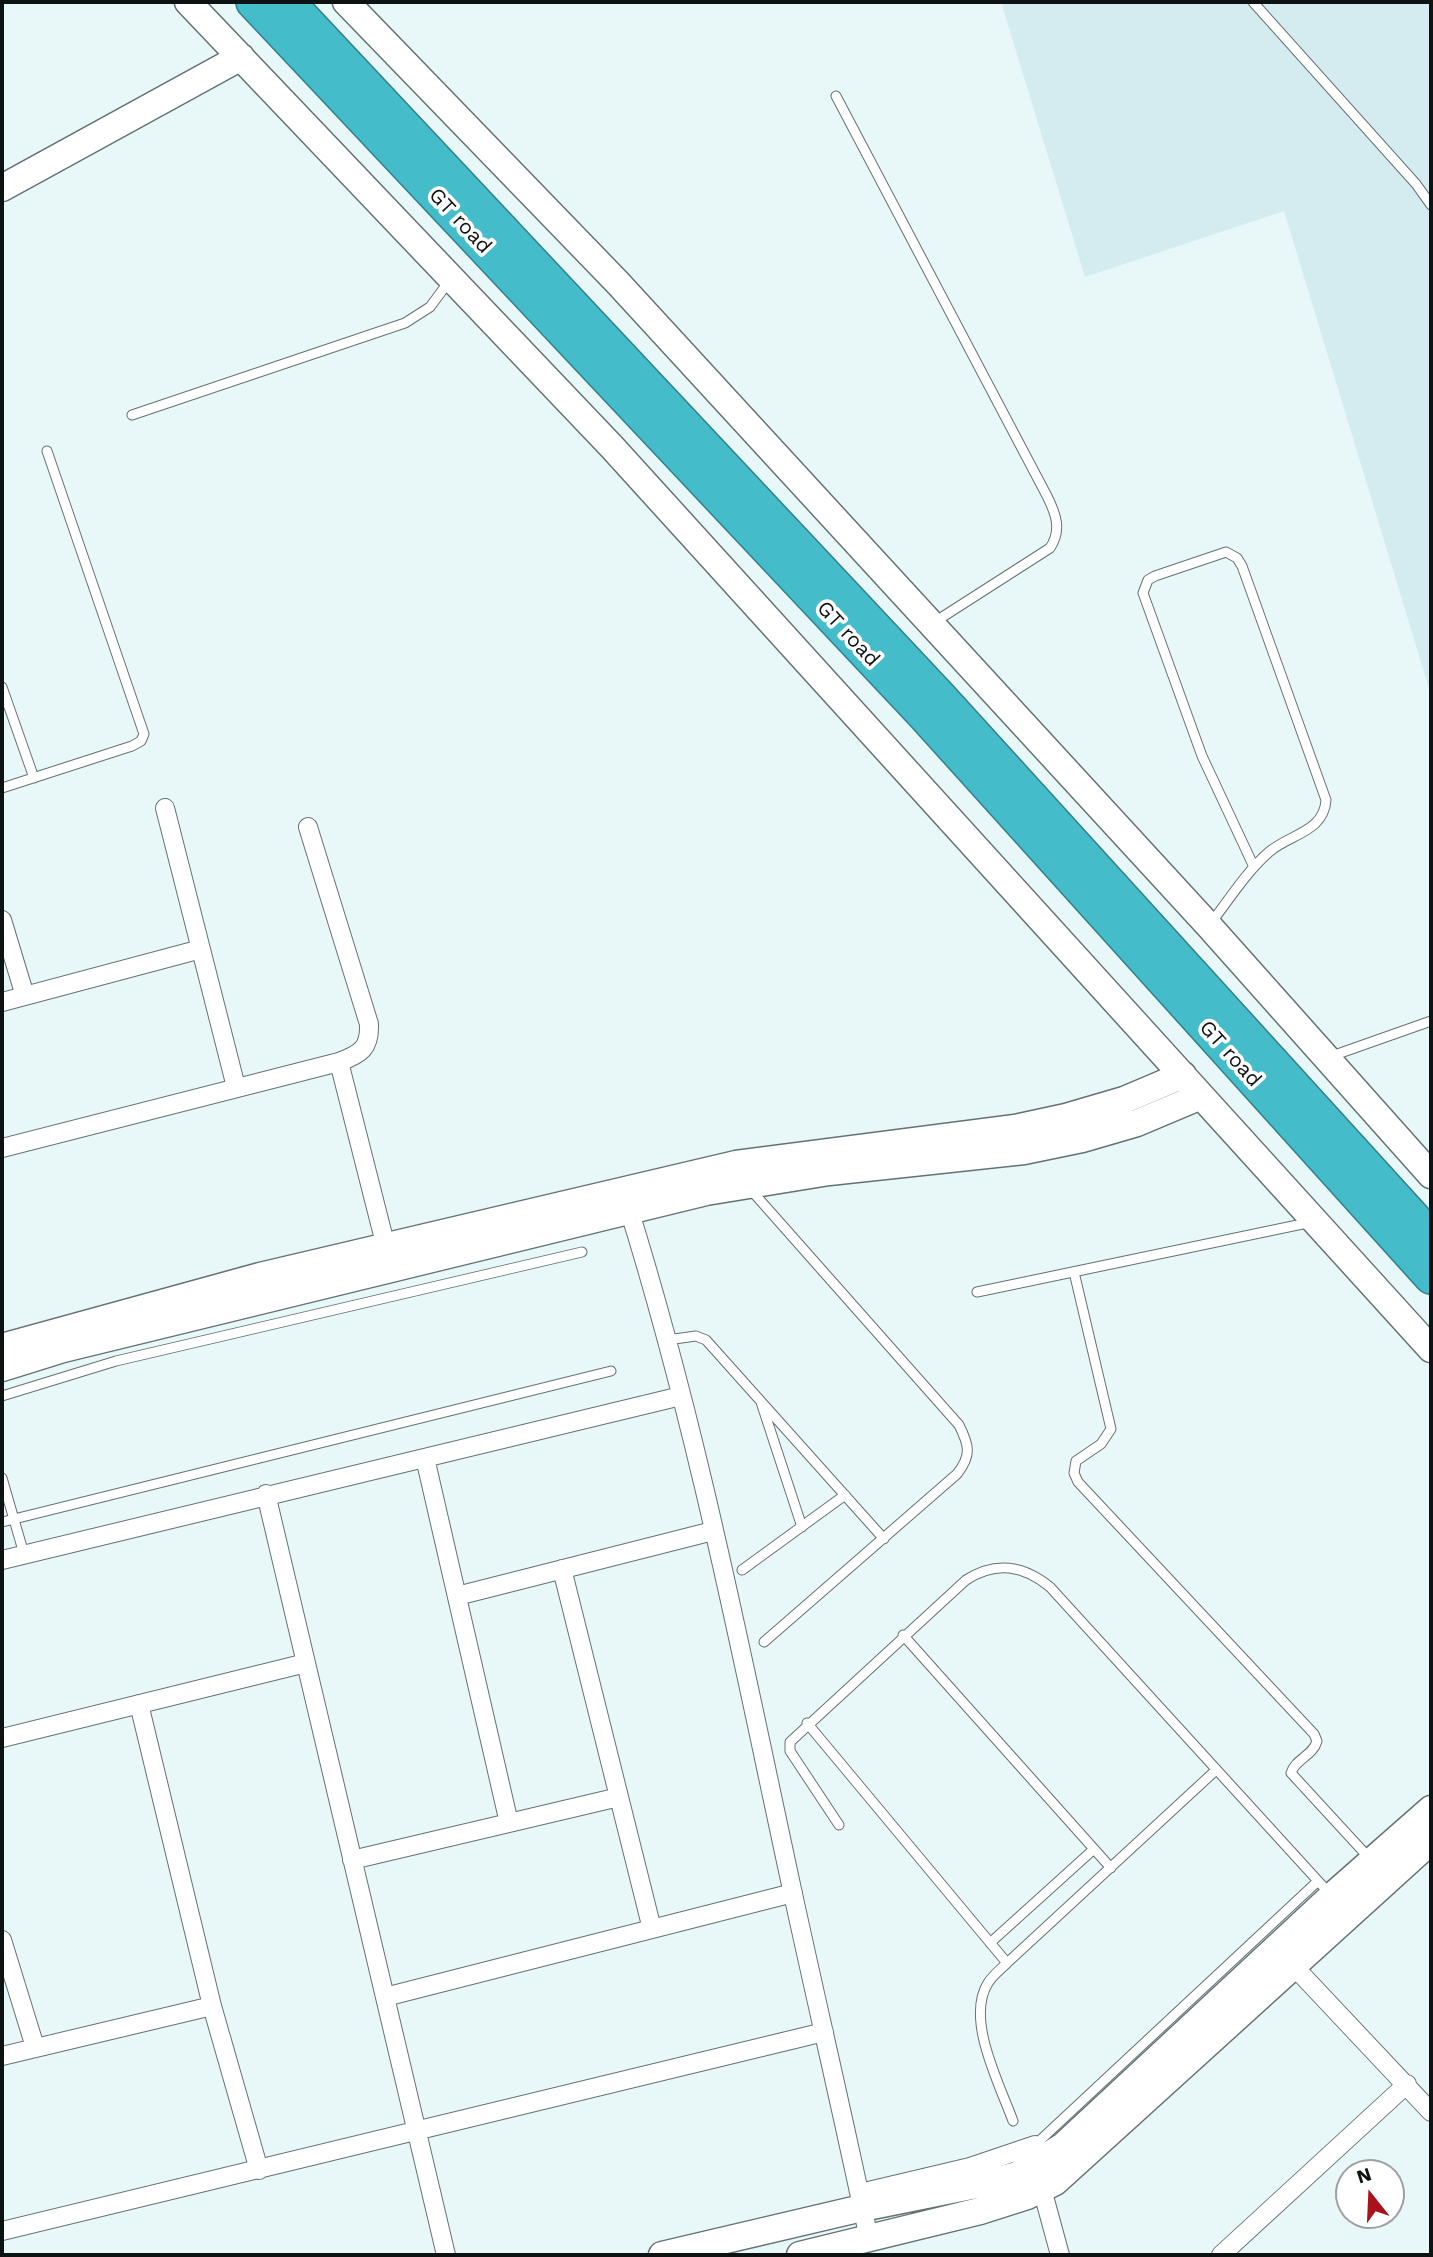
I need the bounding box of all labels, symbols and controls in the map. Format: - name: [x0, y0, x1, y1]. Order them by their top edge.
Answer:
- street label: GT road: [423, 183, 497, 259]
- street label: GT road: [811, 596, 885, 672]
- street label: GT road: [1194, 1016, 1266, 1092]
- north arrow: [1335, 2159, 1405, 2229]
- text: N: [1354, 2162, 1374, 2189]

